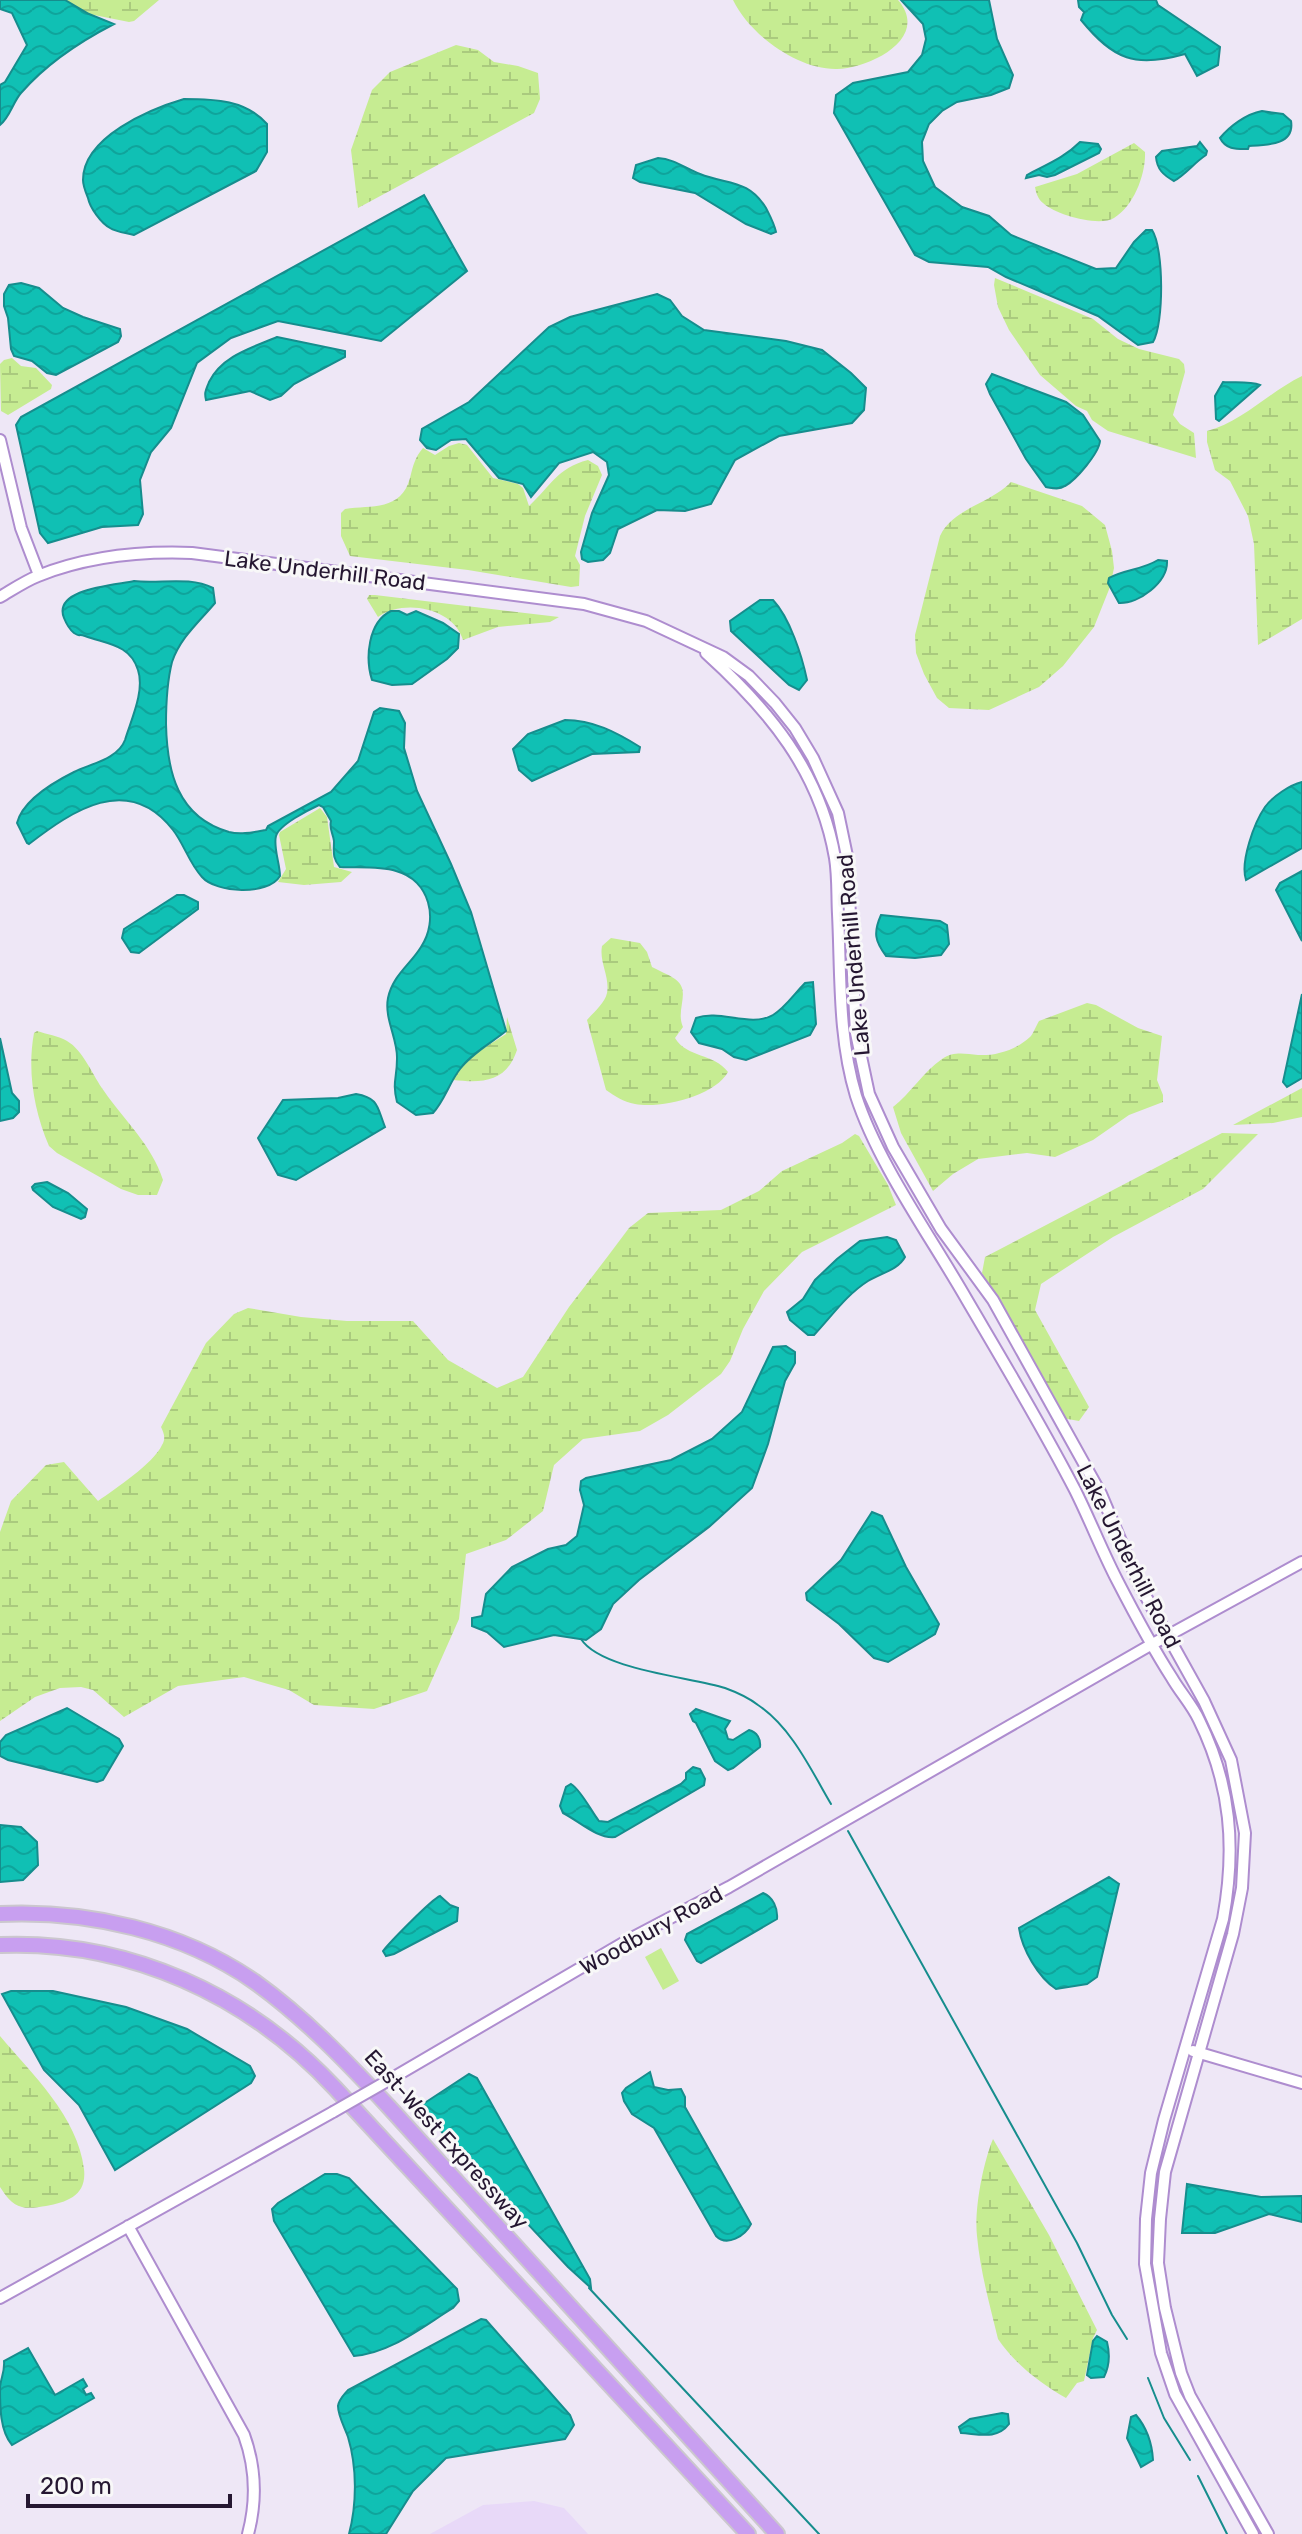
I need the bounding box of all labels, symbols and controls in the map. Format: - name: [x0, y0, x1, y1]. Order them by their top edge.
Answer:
- street label: Lake Underhill Road: [223, 545, 427, 596]
- street label: Lake Underhill Road: [831, 853, 876, 1057]
- street label: Lake Underhill Road: [1071, 1460, 1187, 1653]
- street label: Woodbury Road: [575, 1880, 727, 1981]
- street label: East-West Expressway: [359, 2044, 534, 2235]
- scale bar: [28, 2458, 230, 2508]
- text: 200 m: [40, 2472, 112, 2500]

